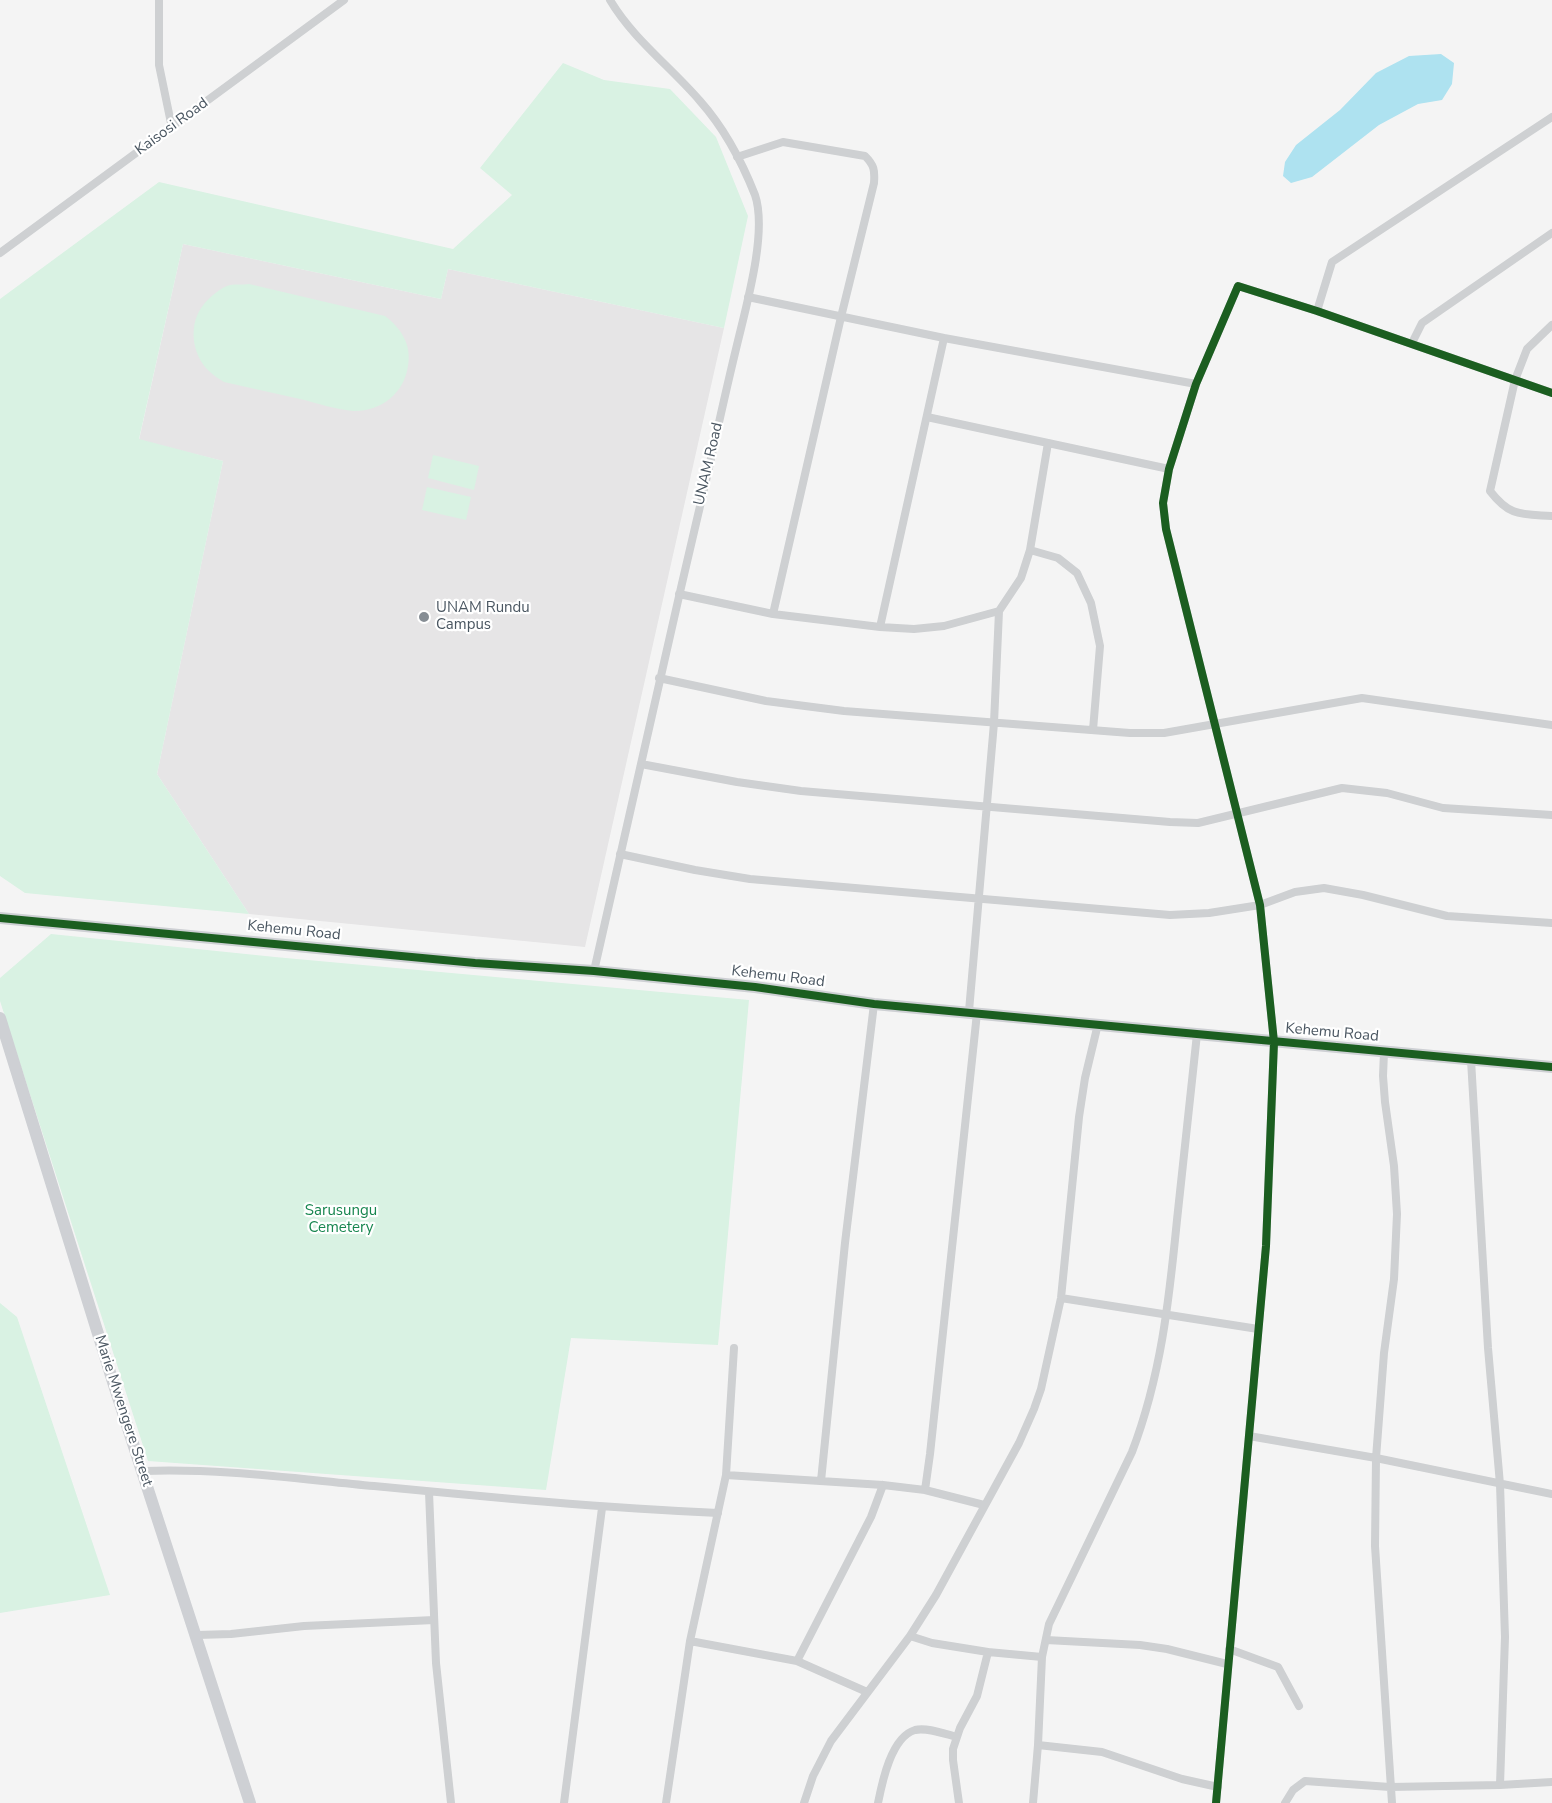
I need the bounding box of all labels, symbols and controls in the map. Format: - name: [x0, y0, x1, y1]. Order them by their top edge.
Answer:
- street label: Kaisosi Road: [132, 95, 212, 159]
- street label: UNAM Road: [691, 421, 727, 507]
- place label: UNAM Rundu Campus: [436, 599, 530, 634]
- marker: UNAM Rundu Campus: [417, 610, 431, 624]
- street label: Kehemu Road: [246, 917, 342, 945]
- street label: Kehemu Road: [730, 962, 826, 992]
- street label: Kehemu Road: [1285, 1020, 1379, 1046]
- park label: Sarusungu Cemetery: [305, 1202, 377, 1237]
- street label: Marie Mwengere Street: [90, 1333, 156, 1489]

